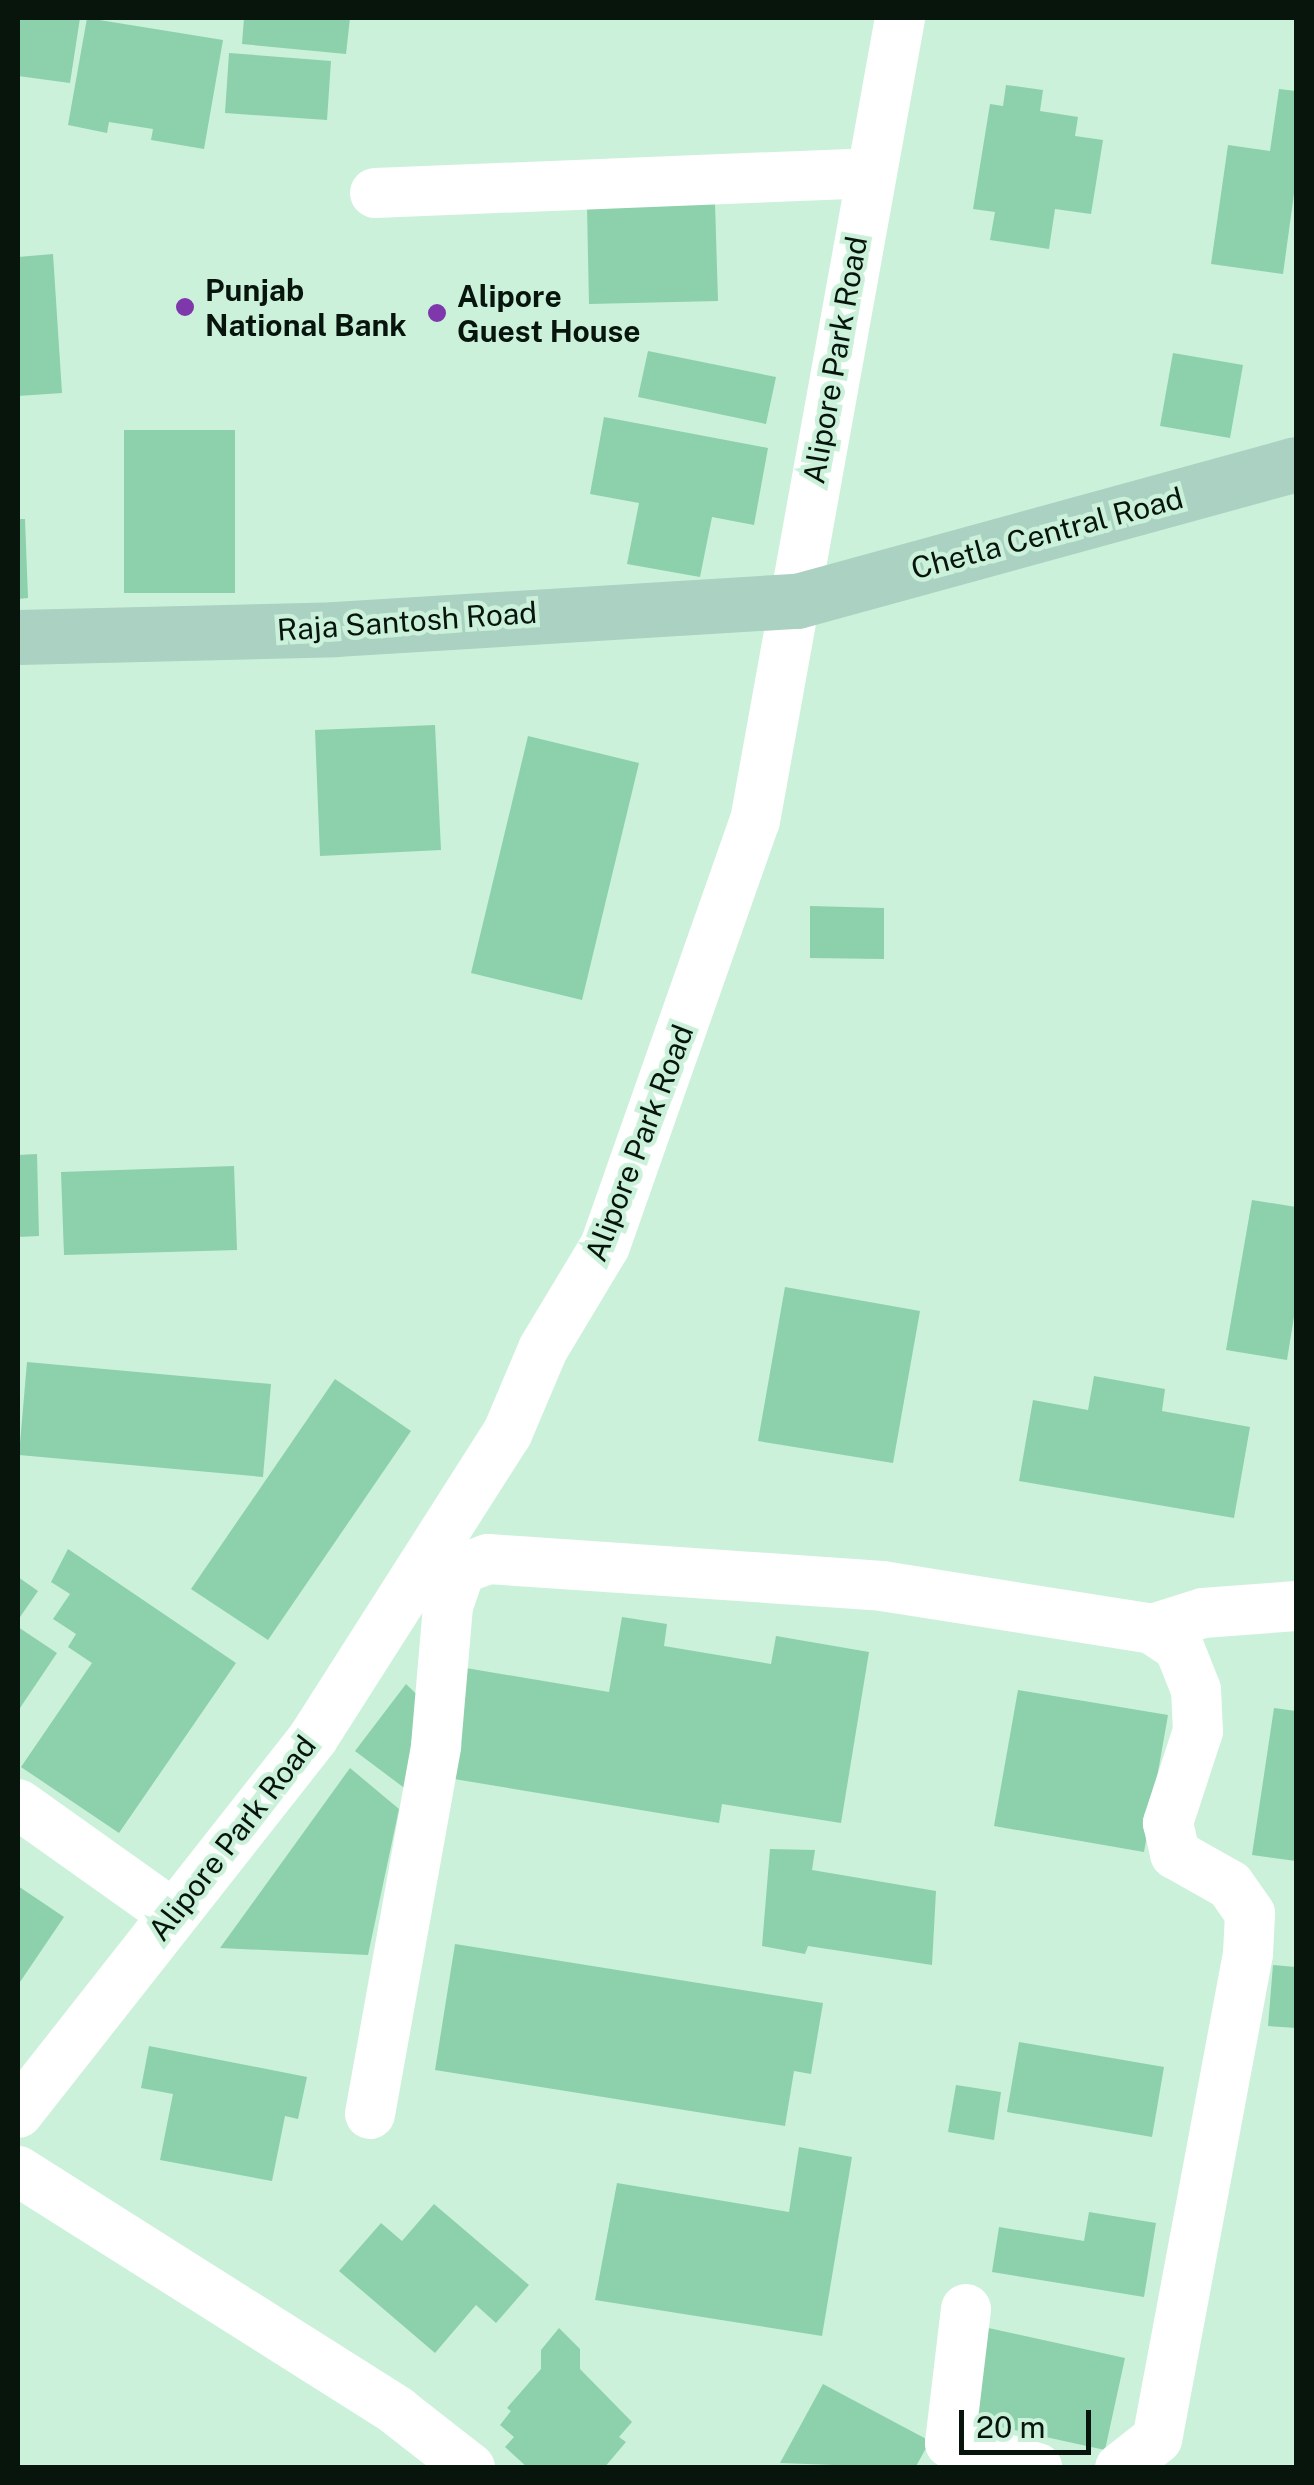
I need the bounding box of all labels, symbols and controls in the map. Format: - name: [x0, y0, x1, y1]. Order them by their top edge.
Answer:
- street label: Alipore Park Road: [796, 233, 874, 487]
- place label: Punjab National Bank: [205, 272, 407, 342]
- place label: Alipore Guest House: [457, 278, 641, 348]
- marker: Punjab National Bank: [174, 296, 196, 318]
- marker: Alipore Guest House: [426, 302, 448, 324]
- street label: Chetla Central Road: [907, 479, 1187, 587]
- street label: Raja Santosh Road: [276, 594, 538, 648]
- street label: Alipore Park Road: [577, 1019, 701, 1267]
- street label: Alipore Park Road: [141, 1728, 323, 1948]
- scale bar: [964, 2390, 1096, 2452]
- text: 20 m: [976, 2409, 1045, 2445]

